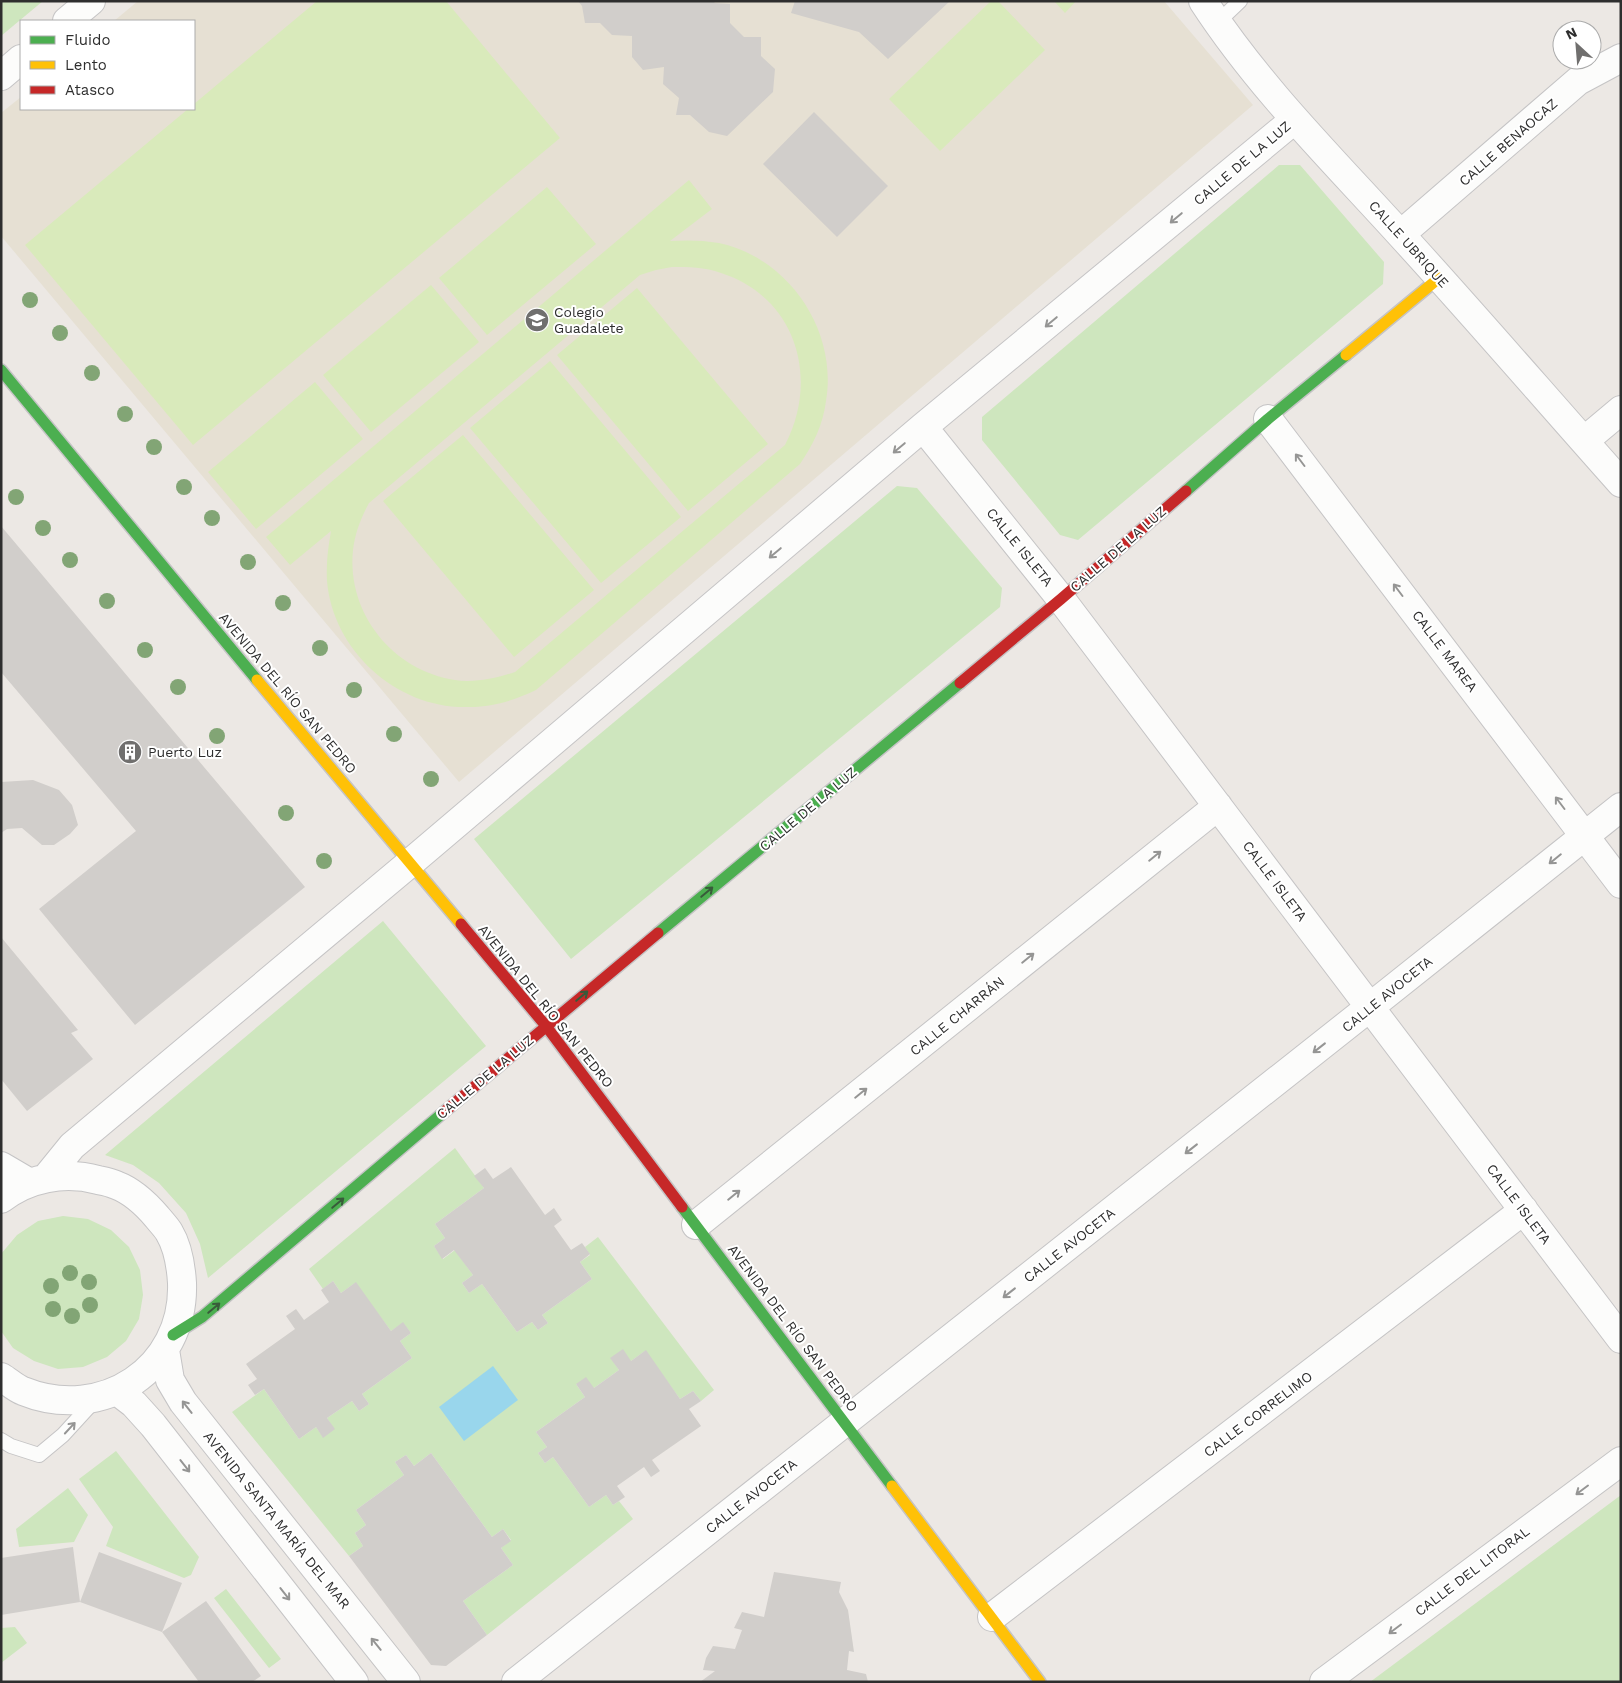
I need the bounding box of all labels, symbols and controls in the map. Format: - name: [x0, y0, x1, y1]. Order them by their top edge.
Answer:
- legend: [20, 20, 195, 110]
- north arrow: [1552, 20, 1602, 70]
- text: N: [1563, 24, 1579, 43]
- text: Fluido: [65, 31, 110, 49]
- text: Lento: [65, 56, 107, 74]
- text: Atasco: [65, 81, 114, 99]
- street label: CALLE BENAOCAZ: [1456, 95, 1560, 189]
- street label: CALLE DE LA LUZ: [1190, 118, 1294, 208]
- street label: CALLE UBRIQUE: [1366, 197, 1452, 291]
- one-way arrow: [1170, 212, 1183, 223]
- place label: Colegio Guadalete: [554, 304, 624, 336]
- school or university icon: Colegio Guadalete: [524, 307, 550, 333]
- one-way arrow: [1045, 316, 1058, 327]
- one-way arrow: [893, 442, 906, 453]
- one-way arrow: [1295, 454, 1306, 467]
- street label: CALLE DE LA LUZ: [1067, 503, 1169, 595]
- street label: CALLE ISLETA: [984, 505, 1056, 589]
- one-way arrow: [769, 547, 782, 559]
- one-way arrow: [1393, 584, 1404, 597]
- street label: CALLE MAREA: [1409, 607, 1481, 695]
- street label: AVENIDA DEL RÍO SAN PEDRO: [216, 609, 360, 777]
- building icon: Puerto Luz: [117, 739, 143, 765]
- place label: Puerto Luz: [148, 744, 222, 760]
- street label: CALLE DE LA LUZ: [756, 764, 860, 854]
- one-way arrow: [1555, 797, 1566, 810]
- street label: CALLE ISLETA: [1240, 838, 1310, 924]
- one-way arrow: [1148, 851, 1161, 862]
- one-way arrow: [1549, 854, 1562, 865]
- one-way arrow: [700, 887, 713, 898]
- street label: AVENIDA DEL RÍO SAN PEDRO: [475, 921, 617, 1091]
- one-way arrow: [1021, 953, 1034, 964]
- street label: CALLE AVOCETA: [1339, 953, 1435, 1035]
- street label: CALLE CHARRÁN: [907, 973, 1007, 1059]
- one-way arrow: [575, 991, 588, 1002]
- street label: CALLE DE LA LUZ: [433, 1032, 537, 1122]
- one-way arrow: [1312, 1043, 1326, 1053]
- one-way arrow: [854, 1088, 867, 1099]
- one-way arrow: [1185, 1143, 1198, 1154]
- street label: CALLE ISLETA: [1484, 1161, 1554, 1247]
- one-way arrow: [727, 1189, 740, 1200]
- one-way arrow: [331, 1197, 344, 1208]
- street label: CALLE AVOCETA: [1020, 1204, 1118, 1286]
- street label: AVENIDA DEL RÍO SAN PEDRO: [725, 1241, 861, 1415]
- one-way arrow: [1002, 1288, 1016, 1298]
- one-way arrow: [207, 1302, 220, 1313]
- street label: CALLE CORRELIMO: [1201, 1368, 1315, 1460]
- one-way arrow: [182, 1400, 192, 1414]
- one-way arrow: [64, 1421, 76, 1434]
- street label: AVENIDA SANTA MARÍA DEL MAR: [200, 1428, 354, 1612]
- street label: CALLE AVOCETA: [702, 1455, 800, 1537]
- one-way arrow: [179, 1459, 190, 1472]
- one-way arrow: [1575, 1485, 1589, 1495]
- street label: CALLE DEL LITORAL: [1412, 1523, 1532, 1619]
- one-way arrow: [279, 1587, 290, 1600]
- one-way arrow: [1388, 1624, 1402, 1634]
- one-way arrow: [370, 1637, 381, 1650]

